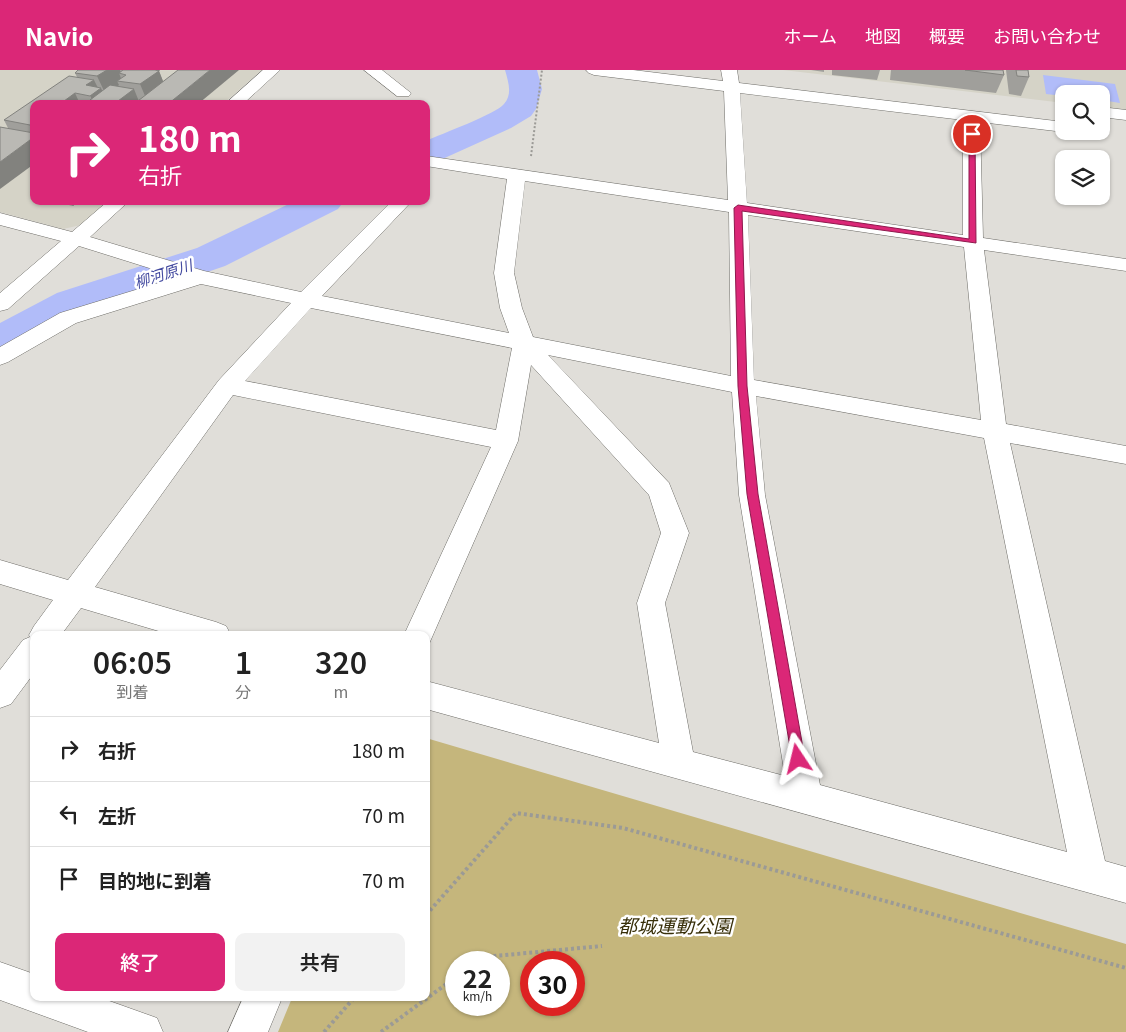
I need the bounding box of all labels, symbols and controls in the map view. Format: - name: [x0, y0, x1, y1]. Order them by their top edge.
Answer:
- text: Navio: [25, 18, 93, 53]
- text: ホーム: [784, 22, 837, 48]
- text: 地図: [865, 22, 901, 48]
- text: 概要: [929, 22, 965, 48]
- text: お問い合わせ: [993, 22, 1101, 48]
- map controls: [1055, 85, 1110, 205]
- button: search: [1055, 85, 1110, 140]
- text: 180 m: [138, 111, 242, 162]
- pin: [951, 113, 993, 155]
- icon: right: [55, 120, 120, 185]
- icon: arrive: [958, 120, 986, 148]
- button: layers: [1055, 150, 1110, 205]
- text: 右折: [138, 158, 182, 190]
- water label: 柳河原川: [131, 253, 197, 292]
- text: 06:05: [93, 639, 172, 683]
- text: 1: [235, 639, 252, 683]
- text: 320: [315, 639, 367, 683]
- text: 到着: [116, 679, 148, 703]
- text: 分: [235, 679, 251, 703]
- text: m: [334, 679, 348, 703]
- position arrow: [771, 732, 823, 784]
- icon: right: [55, 735, 83, 763]
- text: 右折: [98, 736, 136, 763]
- text: 180 m: [352, 736, 405, 763]
- icon: left: [55, 800, 83, 828]
- text: 左折: [98, 801, 136, 828]
- text: 70 m: [362, 801, 405, 828]
- icon: arrive: [55, 865, 83, 893]
- text: 目的地に到着: [98, 866, 212, 893]
- text: 70 m: [362, 866, 405, 893]
- park label: 都城運動公園: [618, 911, 735, 938]
- button: 終了: [55, 933, 225, 991]
- button: 共有: [235, 933, 405, 991]
- speed limit sign: 30: [520, 951, 585, 1016]
- text: 22: [463, 959, 492, 995]
- text: km/h: [463, 987, 492, 1004]

